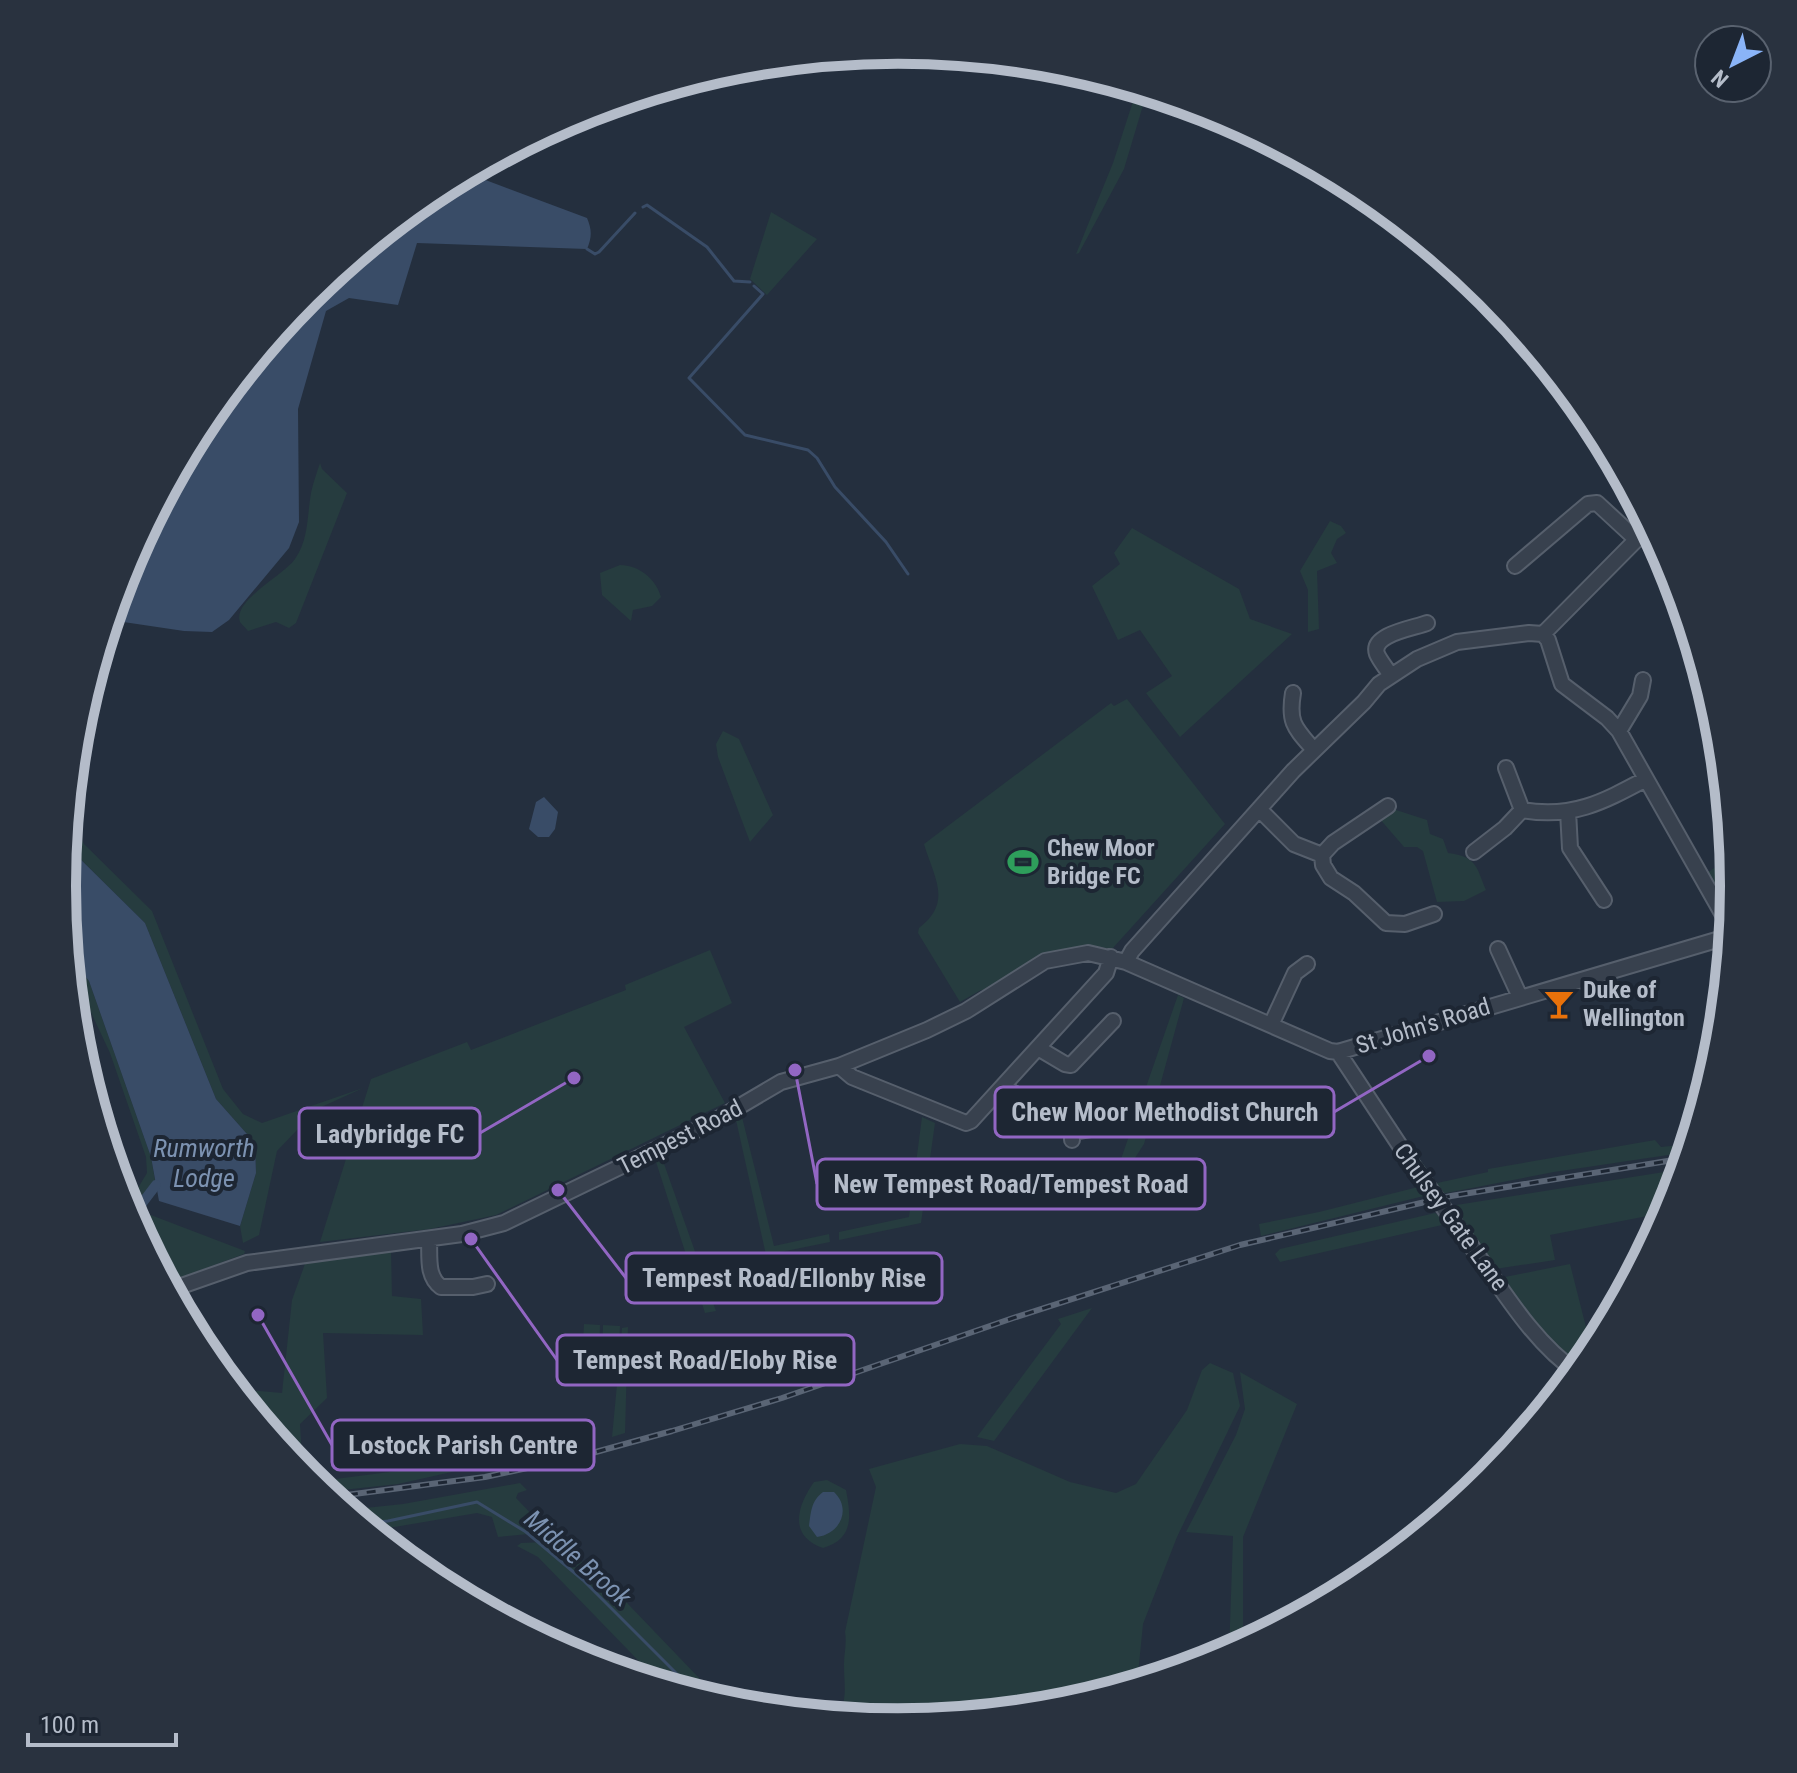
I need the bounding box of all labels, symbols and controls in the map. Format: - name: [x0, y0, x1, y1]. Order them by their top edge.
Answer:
- north arrow: [1693, 24, 1773, 104]
- text: N: [1707, 65, 1733, 92]
- place label: Chew Moor Bridge FC: [1047, 834, 1155, 890]
- sports icon: Chew Moor Bridge FC: [1006, 845, 1040, 879]
- place label: Duke of Wellington: [1583, 976, 1685, 1032]
- bar icon: Duke of Wellington: [1542, 987, 1576, 1021]
- street label: St John's Road: [1353, 992, 1493, 1060]
- callout: Chew Moor Methodist Church: [995, 1087, 1334, 1137]
- street label: Tempest Road: [613, 1094, 747, 1180]
- text: Chew Moor Methodist Church: [1011, 1097, 1319, 1127]
- callout: Ladybridge FC: [299, 1108, 480, 1158]
- text: Ladybridge FC: [316, 1119, 465, 1149]
- water label: Rumworth Lodge: [153, 1133, 255, 1193]
- street label: Chulsey Gate Lane: [1388, 1138, 1514, 1296]
- callout: New Tempest Road/Tempest Road: [817, 1159, 1205, 1209]
- text: New Tempest Road/Tempest Road: [833, 1169, 1189, 1199]
- callout: Tempest Road/Ellonby Rise: [626, 1253, 942, 1303]
- text: Tempest Road/Ellonby Rise: [642, 1263, 926, 1293]
- callout: Tempest Road/Eloby Rise: [557, 1335, 854, 1385]
- text: Tempest Road/Eloby Rise: [573, 1345, 837, 1375]
- callout: Lostock Parish Centre: [332, 1420, 594, 1470]
- text: Lostock Parish Centre: [348, 1430, 578, 1460]
- water label: Middle Brook: [519, 1504, 638, 1613]
- scale bar: [28, 1697, 176, 1747]
- text: 100 m: [40, 1711, 99, 1739]

